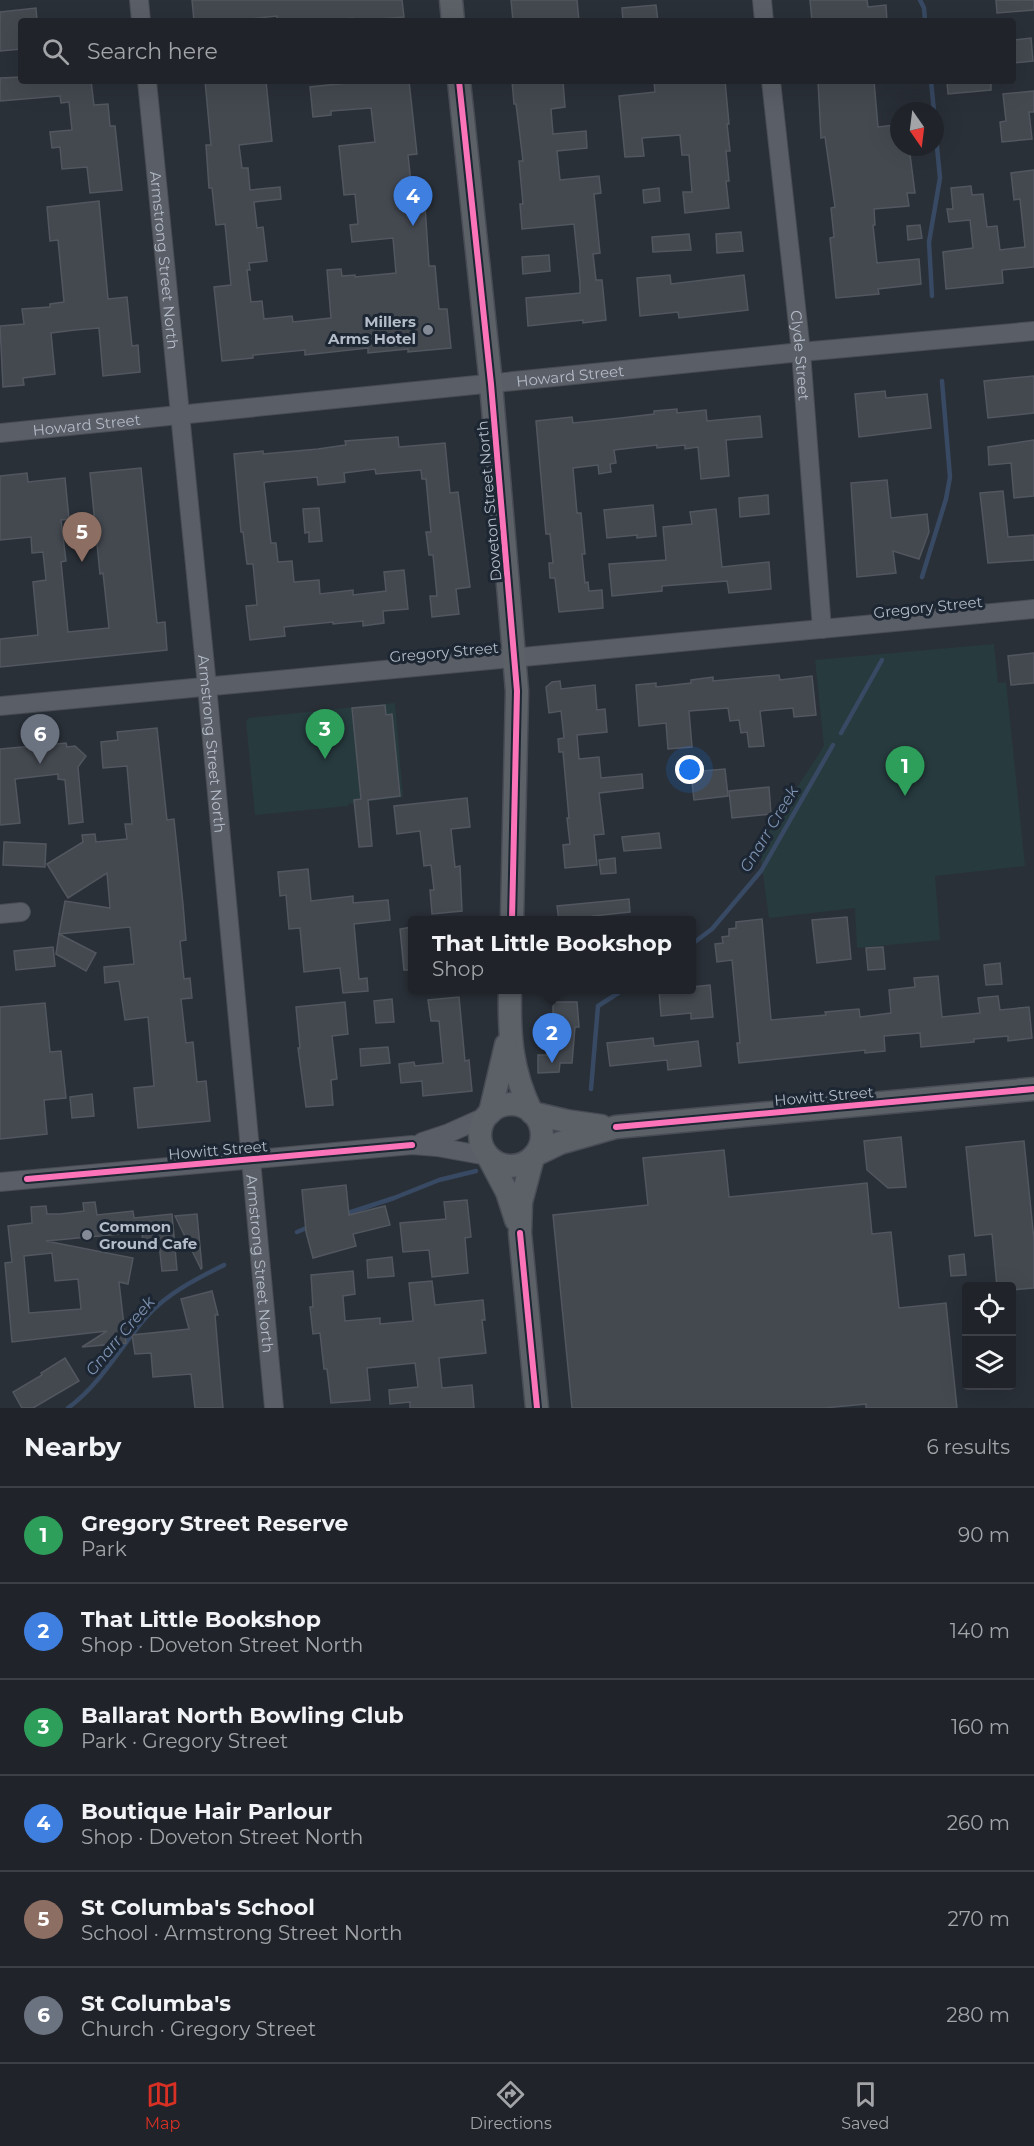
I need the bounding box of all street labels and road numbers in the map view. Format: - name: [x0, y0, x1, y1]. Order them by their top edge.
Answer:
- street label: Armstrong Street North: [146, 170, 183, 350]
- street label: Clyde Street: [787, 309, 814, 401]
- street label: Howard Street: [515, 360, 625, 390]
- street label: Howard Street: [32, 409, 141, 439]
- street label: Doveton Street North: [473, 420, 505, 582]
- street label: Gregory Street: [873, 592, 983, 622]
- street label: Gregory Street: [389, 638, 499, 666]
- street label: Armstrong Street North: [194, 654, 230, 834]
- street label: Howitt Street: [774, 1082, 874, 1110]
- street label: Howitt Street: [168, 1136, 268, 1164]
- street label: Armstrong Street North: [243, 1174, 278, 1354]

